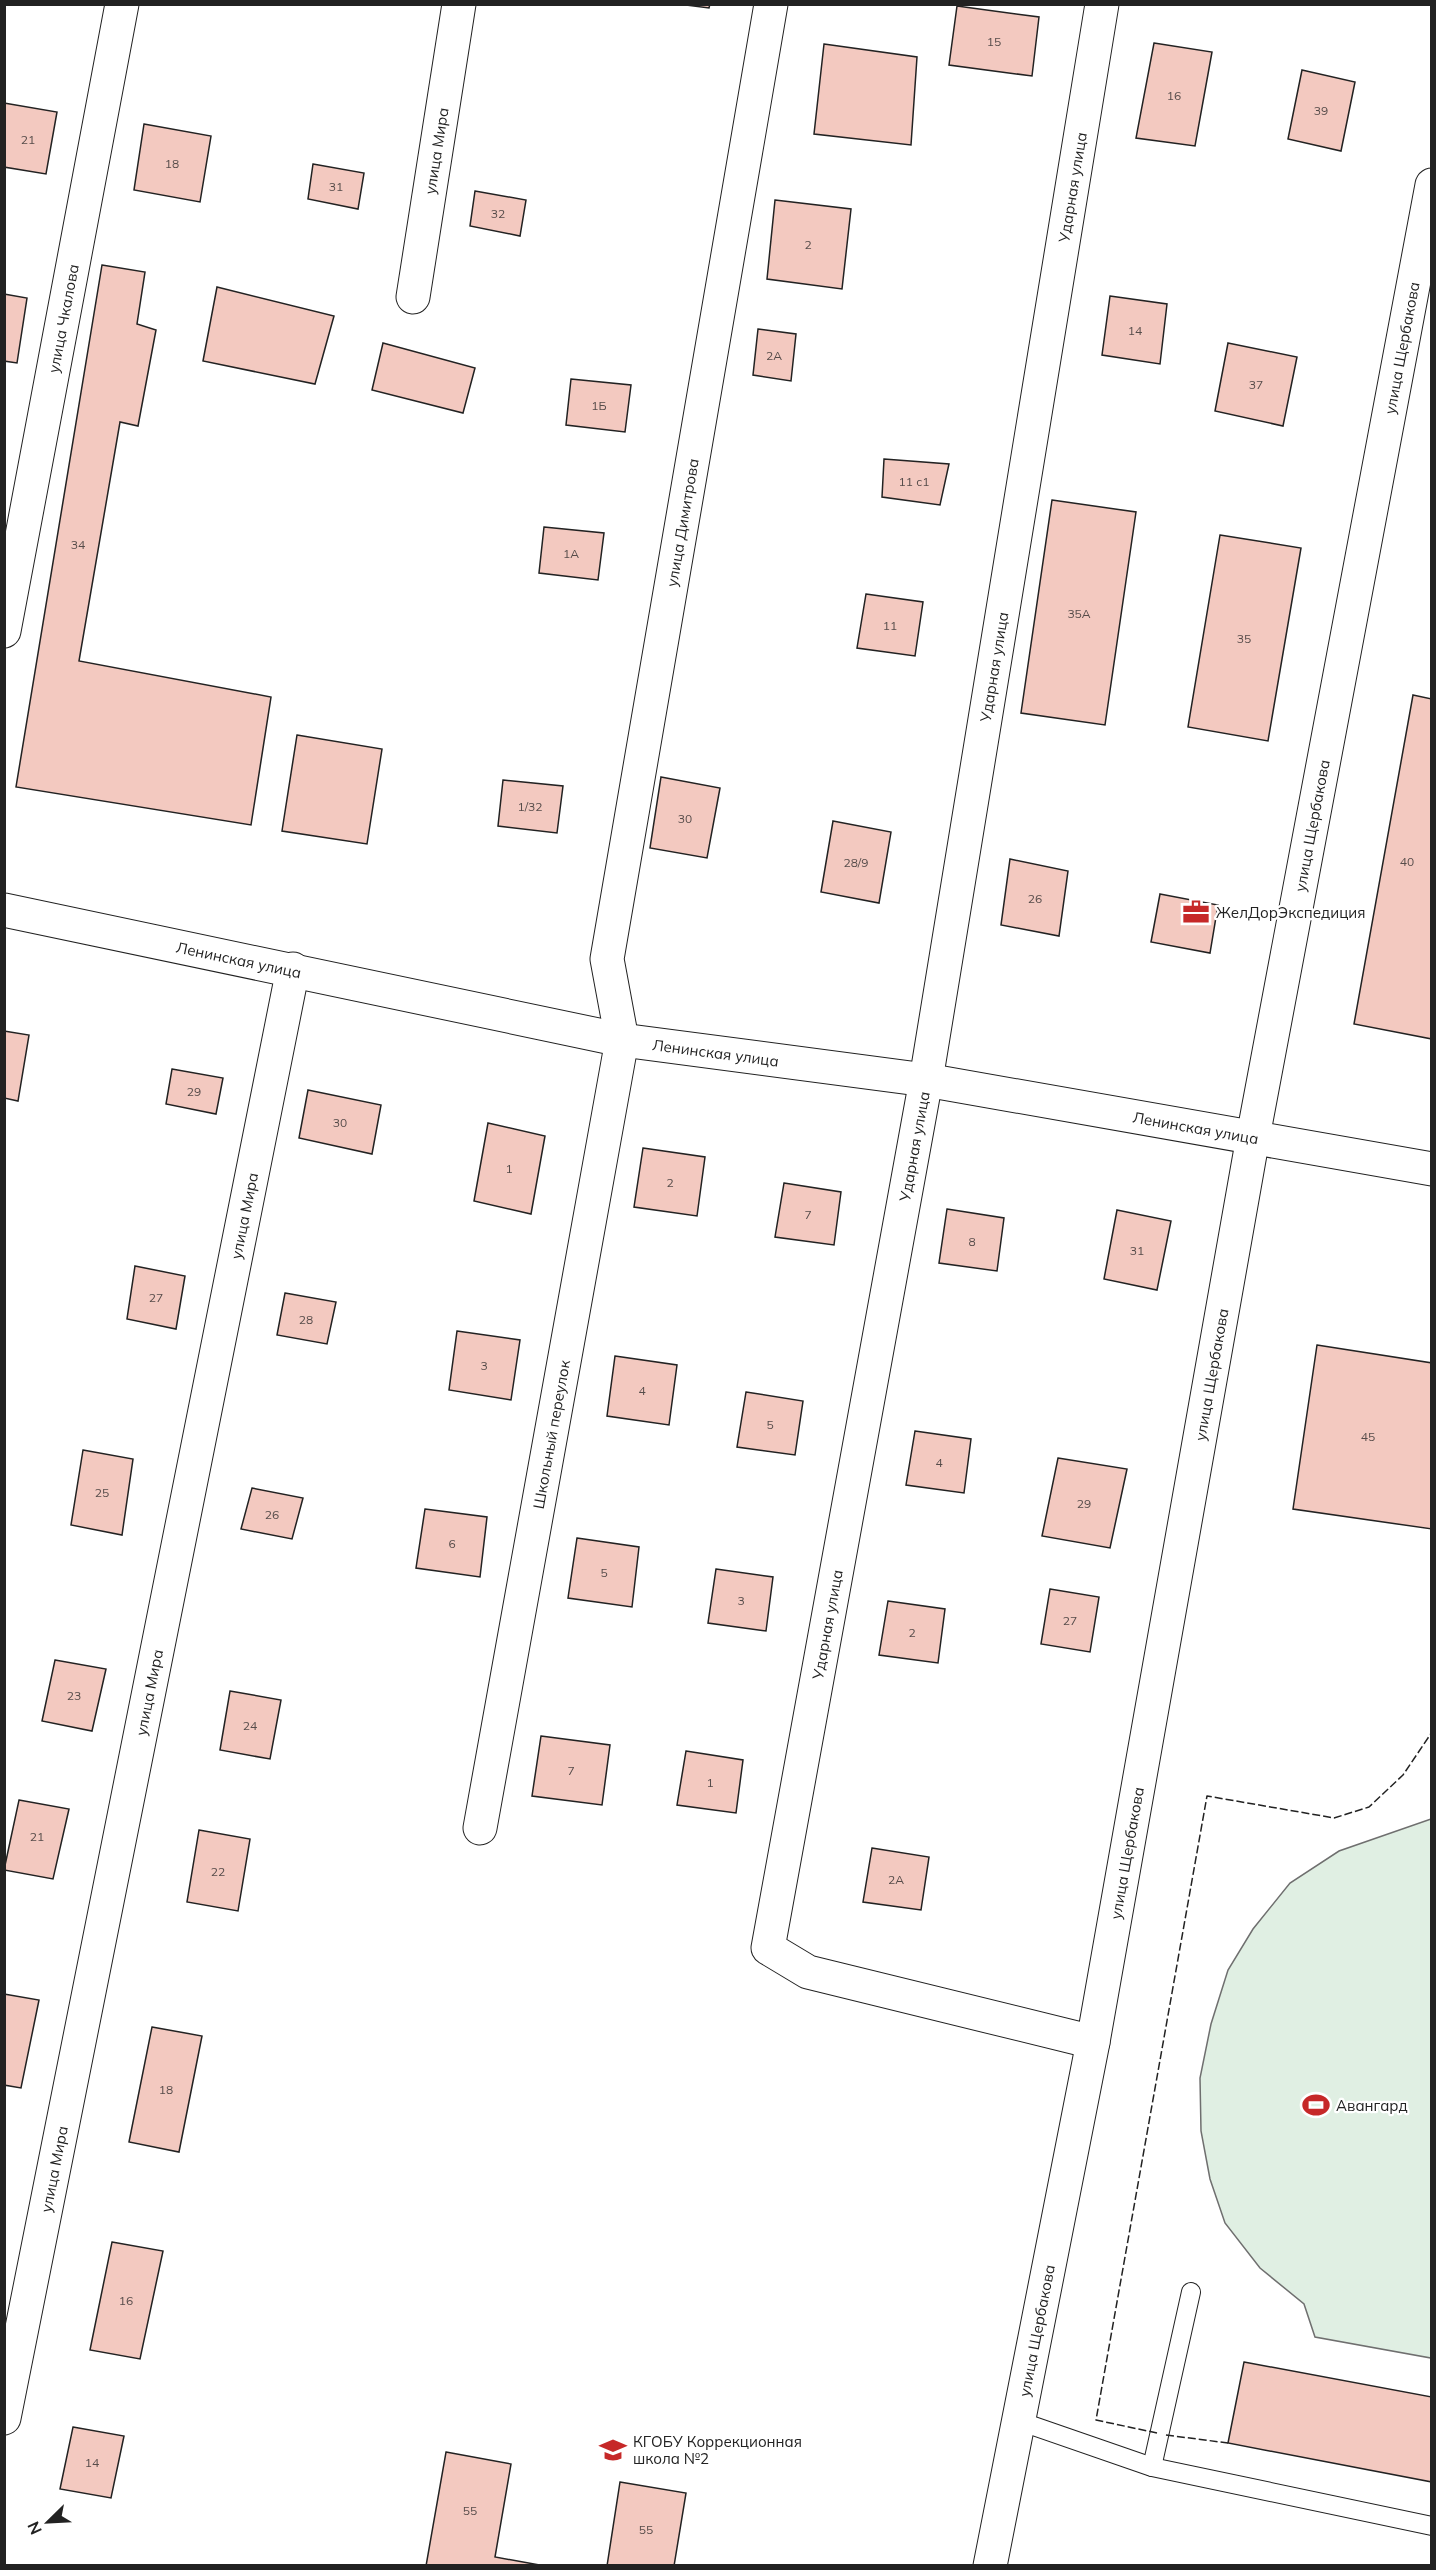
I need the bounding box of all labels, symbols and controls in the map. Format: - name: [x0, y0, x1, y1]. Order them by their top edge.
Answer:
- house number: 15: [987, 34, 1001, 49]
- house number: 16: [1167, 88, 1181, 103]
- house number: 39: [1314, 103, 1328, 118]
- street label: улица Мира: [420, 106, 452, 196]
- street label: Ударная улица: [1053, 131, 1090, 245]
- house number: 21: [21, 132, 35, 147]
- house number: 18: [165, 156, 179, 171]
- house number: 31: [329, 179, 343, 194]
- house number: 32: [491, 206, 505, 221]
- house number: 2: [804, 237, 812, 252]
- street label: улица Чкалова: [43, 263, 82, 374]
- street label: улица Щербакова: [1380, 280, 1423, 416]
- house number: 14: [1128, 323, 1142, 338]
- house number: 2А: [766, 348, 782, 363]
- house number: 37: [1249, 377, 1263, 392]
- house number: 1Б: [591, 398, 607, 413]
- street label: улица Димитрова: [662, 457, 702, 588]
- house number: 11 с1: [899, 474, 929, 489]
- house number: 34: [71, 537, 85, 552]
- house number: 1А: [563, 546, 579, 561]
- house number: 35А: [1067, 606, 1091, 621]
- street label: Ударная улица: [975, 610, 1012, 724]
- house number: 11: [883, 618, 897, 633]
- house number: 35: [1237, 631, 1251, 646]
- street label: улица Щербакова: [1290, 758, 1333, 893]
- house number: 1/32: [517, 799, 543, 814]
- house number: 30: [678, 811, 692, 826]
- house number: 40: [1400, 854, 1414, 869]
- house number: 28/9: [843, 855, 869, 870]
- house number: 26: [1028, 891, 1042, 906]
- office icon: ЖелДорЭкспедиция: [1181, 897, 1211, 927]
- place label: ЖелДорЭкспедиция: [1216, 903, 1365, 922]
- street label: Ленинская улица: [175, 937, 303, 982]
- street label: Ленинская улица: [651, 1035, 780, 1070]
- house number: 29: [187, 1084, 201, 1099]
- street label: Ударная улица: [894, 1090, 933, 1204]
- street label: Ленинская улица: [1131, 1107, 1260, 1148]
- house number: 30: [333, 1115, 347, 1130]
- house number: 1: [505, 1161, 513, 1176]
- street label: улица Мира: [226, 1171, 262, 1261]
- house number: 2: [666, 1175, 674, 1190]
- house number: 7: [804, 1207, 812, 1222]
- house number: 8: [968, 1234, 976, 1249]
- house number: 31: [1130, 1243, 1144, 1258]
- house number: 27: [149, 1290, 163, 1305]
- street label: улица Щербакова: [1190, 1307, 1232, 1442]
- house number: 28: [299, 1312, 313, 1327]
- house number: 3: [480, 1358, 488, 1373]
- street label: Школьный переулок: [528, 1358, 574, 1510]
- house number: 4: [638, 1383, 646, 1398]
- house number: 5: [766, 1417, 774, 1432]
- house number: 45: [1361, 1429, 1375, 1444]
- house number: 4: [935, 1455, 943, 1470]
- house number: 25: [95, 1485, 109, 1500]
- house number: 29: [1077, 1496, 1091, 1511]
- house number: 26: [265, 1507, 279, 1522]
- house number: 6: [448, 1536, 456, 1551]
- house number: 5: [600, 1565, 608, 1580]
- street label: Ударная улица: [807, 1568, 846, 1682]
- house number: 3: [737, 1593, 745, 1608]
- house number: 27: [1063, 1613, 1077, 1628]
- house number: 2: [908, 1625, 916, 1640]
- street label: улица Мира: [131, 1647, 167, 1737]
- house number: 23: [67, 1688, 81, 1703]
- house number: 24: [243, 1718, 257, 1733]
- house number: 7: [567, 1763, 575, 1778]
- house number: 1: [706, 1775, 714, 1790]
- street label: улица Щербакова: [1105, 1785, 1147, 1921]
- house number: 21: [30, 1829, 44, 1844]
- house number: 22: [211, 1864, 225, 1879]
- house number: 2А: [888, 1872, 904, 1887]
- house number: 18: [159, 2082, 173, 2097]
- sports icon: Авангард: [1301, 2090, 1331, 2120]
- place label: Авангард: [1336, 2096, 1408, 2115]
- street label: улица Мира: [36, 2124, 72, 2214]
- street label: улица Щербакова: [1014, 2263, 1059, 2398]
- house number: 16: [119, 2293, 133, 2308]
- place label: КГОБУ Коррекционная школа №2: [633, 2432, 802, 2468]
- school or university icon: КГОБУ Коррекционная школа №2: [598, 2435, 628, 2465]
- house number: 14: [85, 2455, 99, 2470]
- north arrow: [18, 2492, 78, 2552]
- house number: 55: [463, 2503, 477, 2518]
- text: N: [23, 2519, 46, 2538]
- house number: 55: [639, 2522, 653, 2537]

